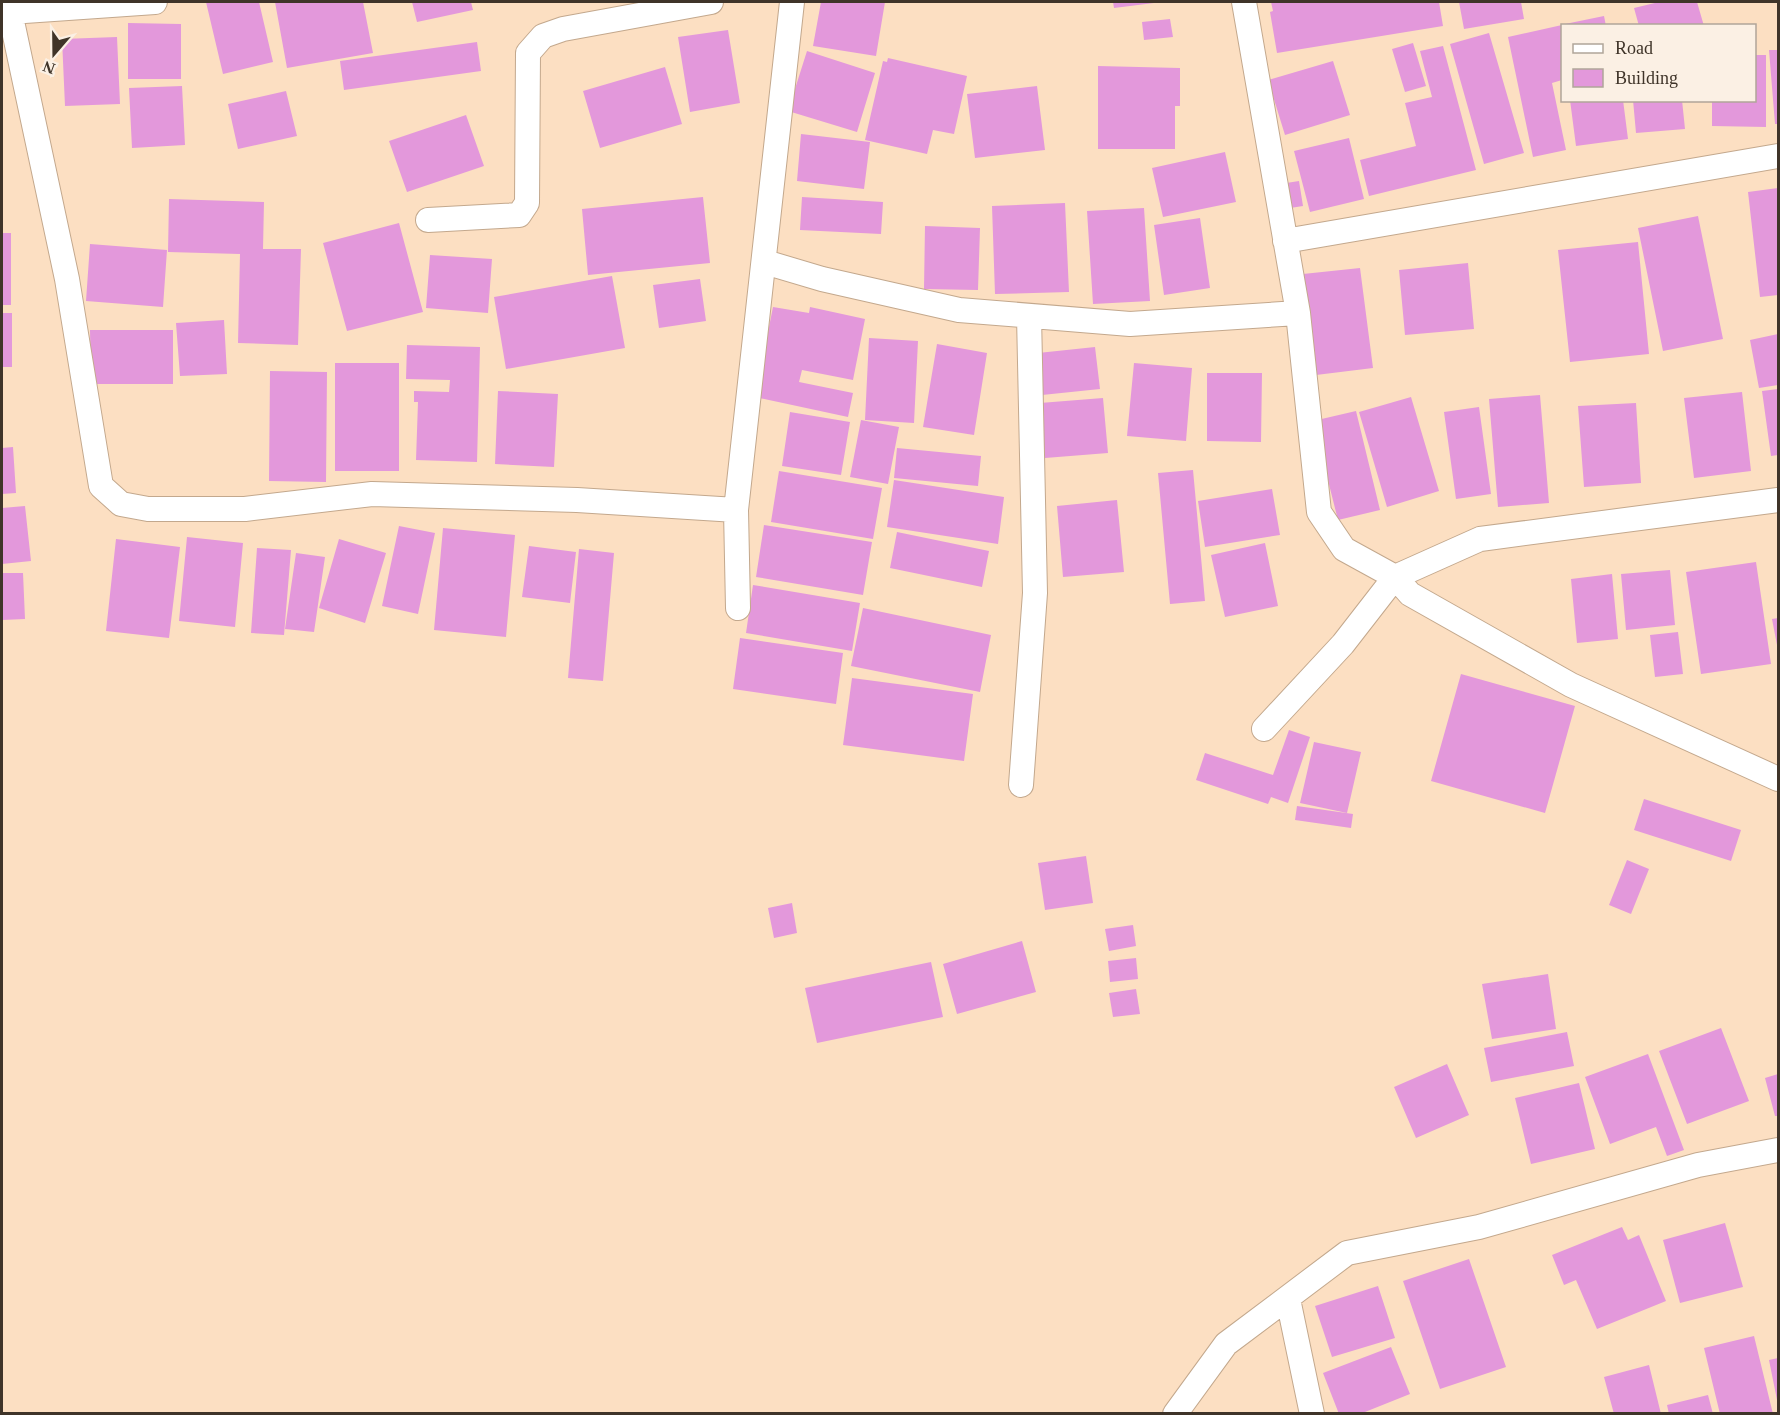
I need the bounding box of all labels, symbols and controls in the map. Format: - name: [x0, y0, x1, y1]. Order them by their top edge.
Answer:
- north arrow: [24, 24, 84, 84]
- legend: [1561, 24, 1756, 102]
- text: Road: [1615, 38, 1653, 58]
- text: N: [40, 58, 57, 78]
- text: Building: [1615, 68, 1678, 88]

